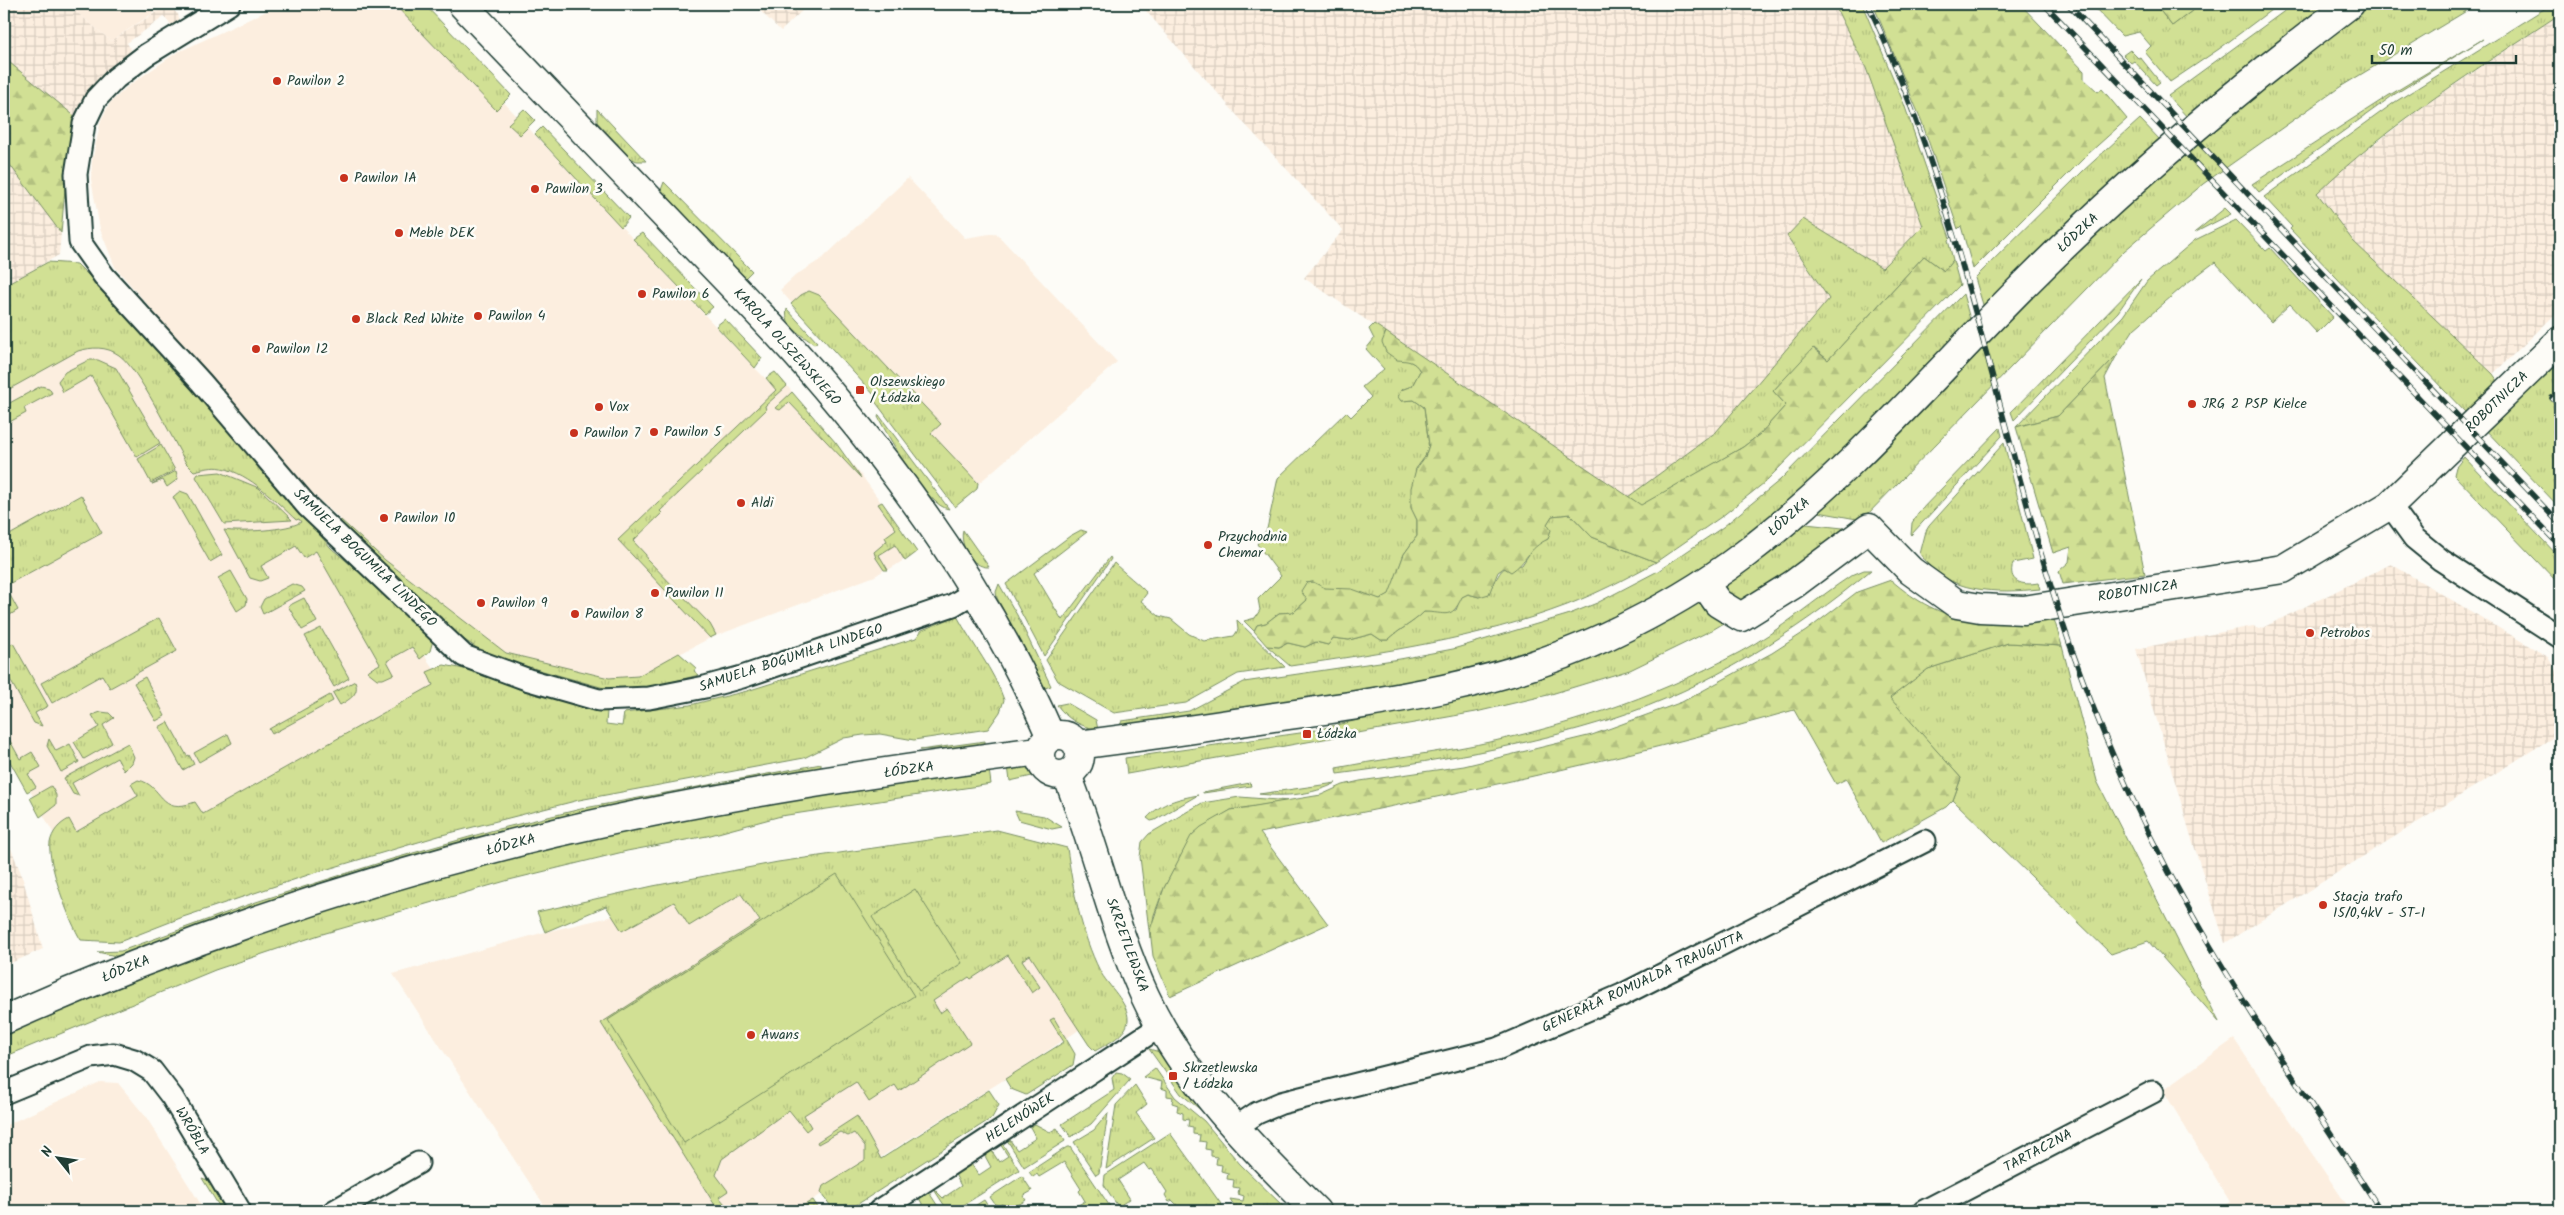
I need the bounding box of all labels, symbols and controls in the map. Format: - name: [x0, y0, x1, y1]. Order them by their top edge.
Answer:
- scale bar: [2372, 32, 2515, 64]
- text: 50 m: [2379, 39, 2413, 63]
- place label: Pawilon 2: [287, 70, 345, 92]
- marker: Pawilon 2: [271, 75, 283, 87]
- place label: Pawilon 1A: [354, 167, 417, 189]
- marker: Pawilon 1A: [338, 172, 350, 184]
- place label: Pawilon 3: [545, 178, 603, 200]
- marker: Pawilon 3: [529, 183, 541, 195]
- street label: ŁÓDZKA: [2052, 208, 2104, 258]
- place label: Meble DEK: [409, 222, 475, 244]
- marker: Meble DEK: [393, 227, 405, 239]
- place label: Pawilon 6: [652, 283, 710, 305]
- street label: KAROLA OLSZEWSKIEGO: [728, 283, 846, 411]
- marker: Pawilon 6: [636, 288, 648, 300]
- place label: Pawilon 4: [488, 305, 546, 327]
- place label: Black Red White: [366, 308, 465, 330]
- marker: Pawilon 4: [472, 310, 484, 322]
- marker: Black Red White: [350, 313, 362, 325]
- place label: Pawilon 12: [266, 338, 328, 360]
- marker: Pawilon 12: [250, 343, 262, 355]
- street label: ROBOTNICZA: [2460, 366, 2534, 438]
- place label: Olszewskiego / Łódzka: [870, 371, 945, 409]
- marker: Olszewskiego / Łódzka: [854, 384, 866, 396]
- place label: JRG 2 PSP Kielce: [2202, 393, 2307, 415]
- place label: Vox: [609, 396, 630, 418]
- marker: JRG 2 PSP Kielce: [2186, 398, 2198, 410]
- marker: Vox: [593, 401, 605, 413]
- place label: Pawilon 5: [664, 421, 723, 443]
- place label: Pawilon 7: [584, 422, 641, 444]
- marker: Pawilon 5: [648, 426, 660, 438]
- marker: Pawilon 7: [568, 427, 580, 439]
- street label: SAMUELA BOGUMIŁA LINDEGO: [288, 483, 442, 633]
- place label: Aldi: [751, 492, 774, 514]
- street label: ŁÓDZKA: [1763, 492, 1815, 542]
- marker: Aldi: [735, 497, 747, 509]
- place label: Pawilon 10: [394, 507, 455, 529]
- marker: Pawilon 10: [378, 512, 390, 524]
- place label: Przychodnia Chemar: [1218, 526, 1287, 564]
- marker: Przychodnia Chemar: [1202, 539, 1214, 551]
- street label: ROBOTNICZA: [2096, 574, 2180, 608]
- place label: Pawilon 11: [665, 582, 724, 604]
- marker: Pawilon 11: [649, 587, 661, 599]
- place label: Pawilon 9: [491, 592, 548, 614]
- marker: Pawilon 9: [475, 597, 487, 609]
- place label: Pawilon 8: [585, 603, 644, 625]
- marker: Pawilon 8: [569, 608, 581, 620]
- street label: SAMUELA BOGUMIŁA LINDEGO: [696, 618, 886, 698]
- place label: Petrobos: [2320, 622, 2370, 644]
- marker: Petrobos: [2304, 627, 2316, 639]
- place label: Łódzka: [1317, 723, 1357, 745]
- marker: Łódzka: [1301, 728, 1313, 740]
- street label: ŁÓDZKA: [883, 756, 935, 784]
- street label: ŁÓDZKA: [484, 828, 538, 862]
- place label: Stacja trafo 15/0,4kV - ST-1: [2333, 886, 2425, 924]
- street label: SKRZETLEWSKA: [1100, 895, 1154, 995]
- marker: Stacja trafo 15/0,4kV - ST-1: [2317, 899, 2329, 911]
- street label: GENERAŁA ROMUALDA TRAUGUTTA: [1538, 925, 1748, 1039]
- street label: ŁÓDZKA: [99, 949, 153, 989]
- place label: Awans: [761, 1024, 799, 1046]
- marker: Awans: [745, 1029, 757, 1041]
- place label: Skrzetlewska / Łódzka: [1183, 1057, 1258, 1095]
- marker: Skrzetlewska / Łódzka: [1167, 1070, 1179, 1082]
- street label: HELENÓWEK: [981, 1087, 1060, 1149]
- street label: WRÓBLA: [169, 1103, 215, 1159]
- street label: TARTACZNA: [2000, 1124, 2076, 1178]
- north arrow: [32, 1132, 82, 1182]
- text: N: [36, 1143, 59, 1161]

